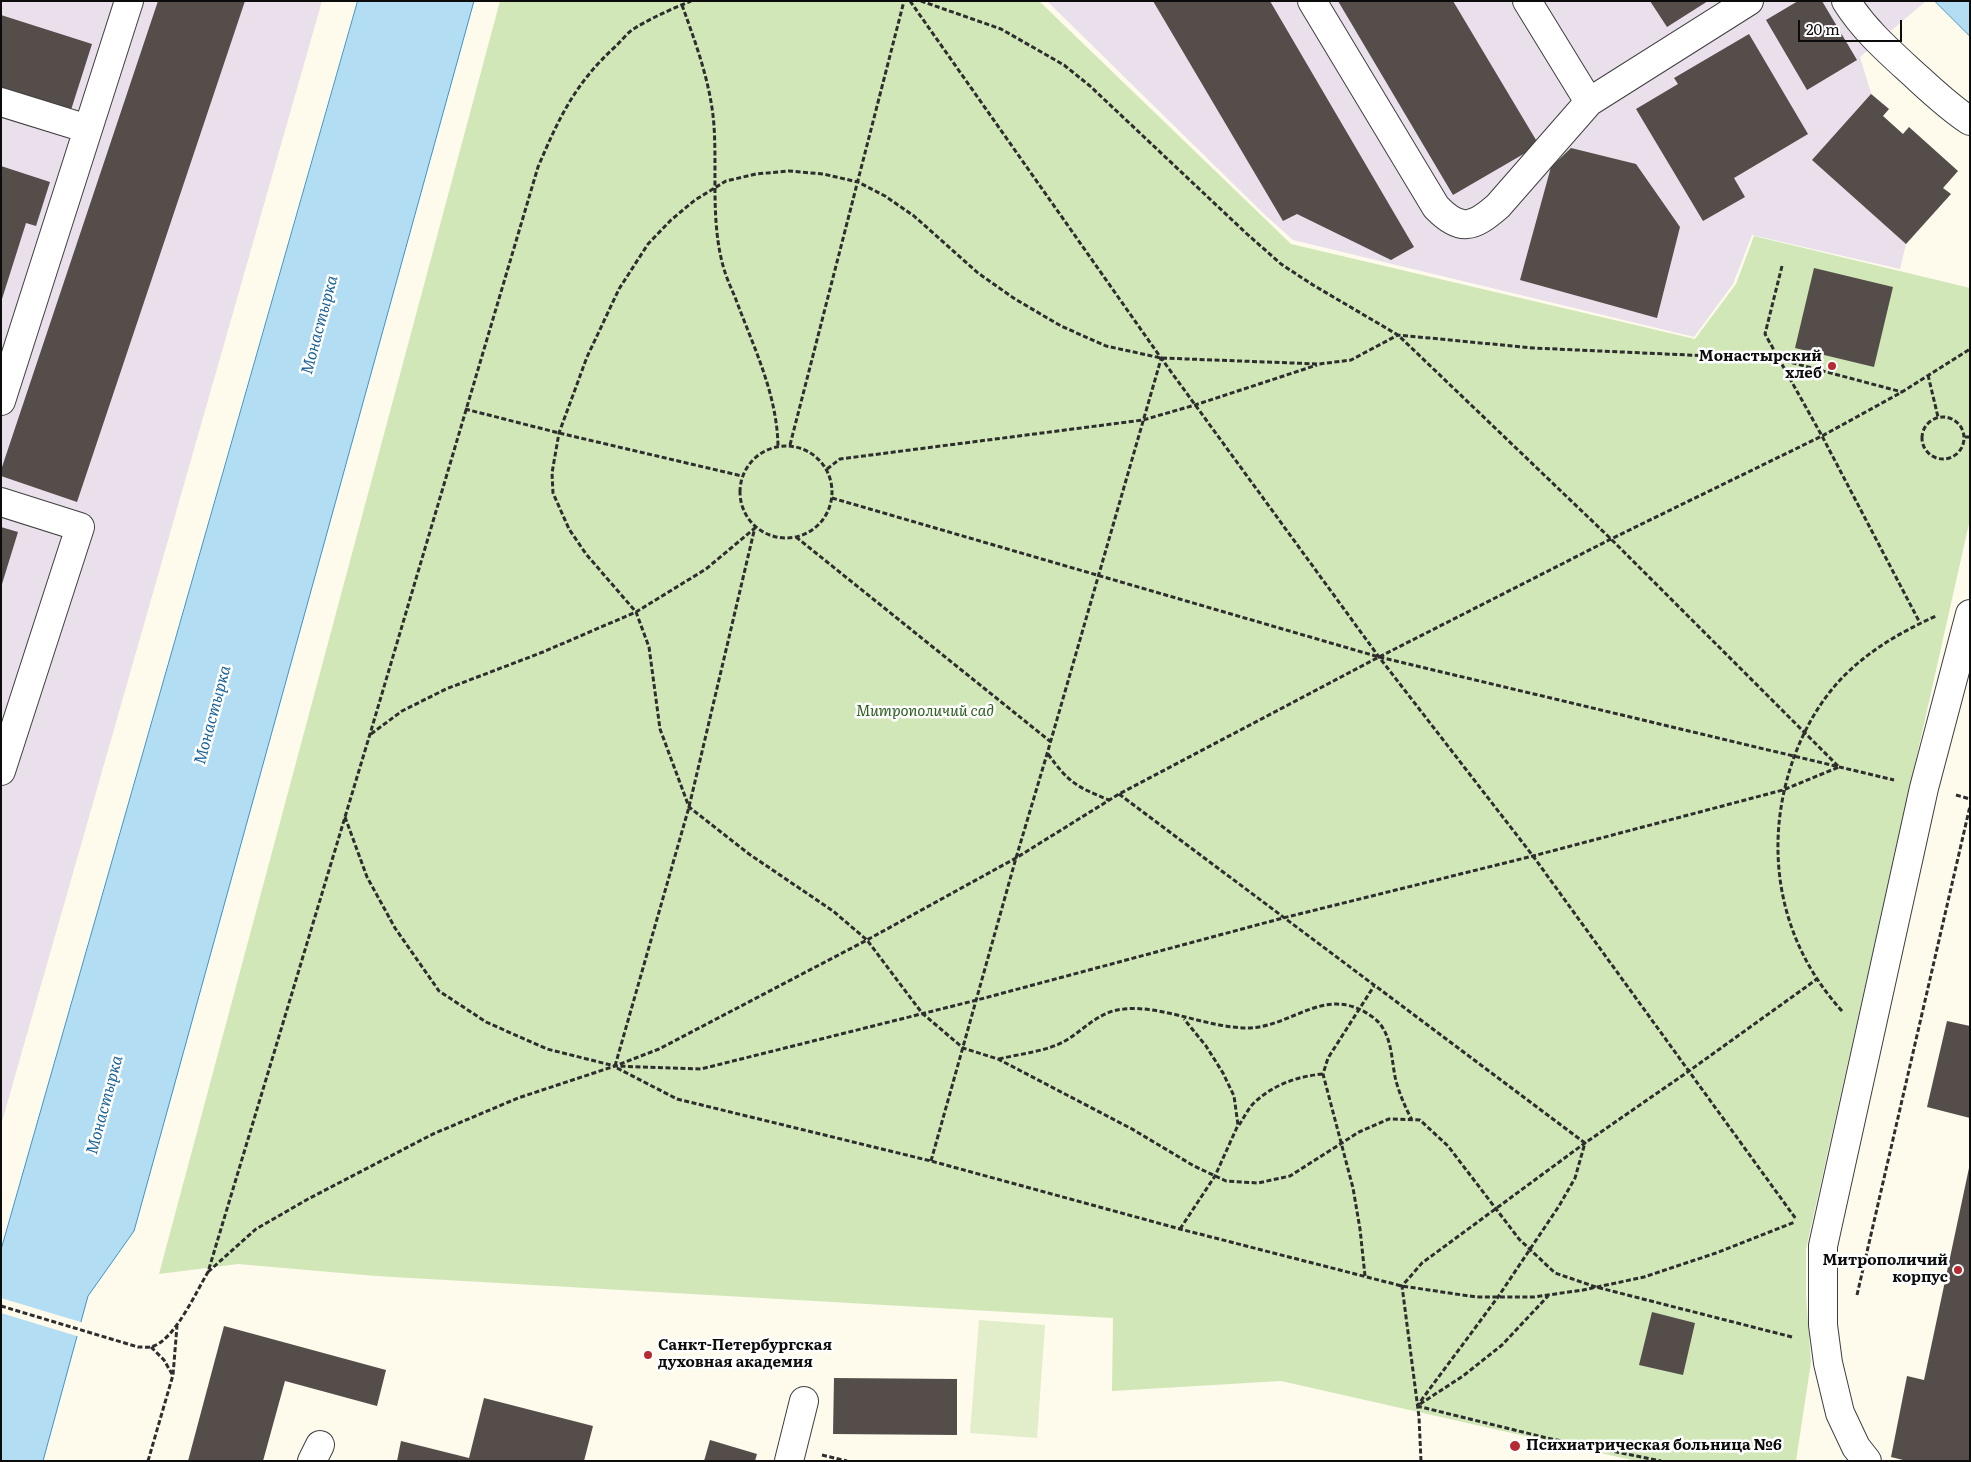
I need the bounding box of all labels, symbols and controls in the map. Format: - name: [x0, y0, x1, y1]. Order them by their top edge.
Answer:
- scale bar: [1801, 10, 1905, 42]
- text: 20 m: [1806, 17, 1840, 40]
- water label: Монастырка: [298, 273, 342, 377]
- place label: Монастырский хлеб: [1699, 348, 1822, 383]
- marker: Монастырский хлеб: [1826, 360, 1838, 372]
- water label: Монастырка: [191, 663, 235, 767]
- park label: Митрополичий сад: [856, 703, 994, 721]
- water label: Монастырка: [83, 1053, 127, 1157]
- place label: Митрополичий корпус: [1823, 1252, 1948, 1287]
- marker: Митрополичий корпус: [1952, 1264, 1964, 1276]
- place label: Санкт-Петербургская духовная академия: [658, 1337, 832, 1372]
- marker: Санкт-Петербургская духовная академия: [642, 1349, 654, 1361]
- place label: Психиатрическая больница №6: [1526, 1437, 1782, 1455]
- marker: Психиатрическая больница №6: [1508, 1439, 1522, 1453]

